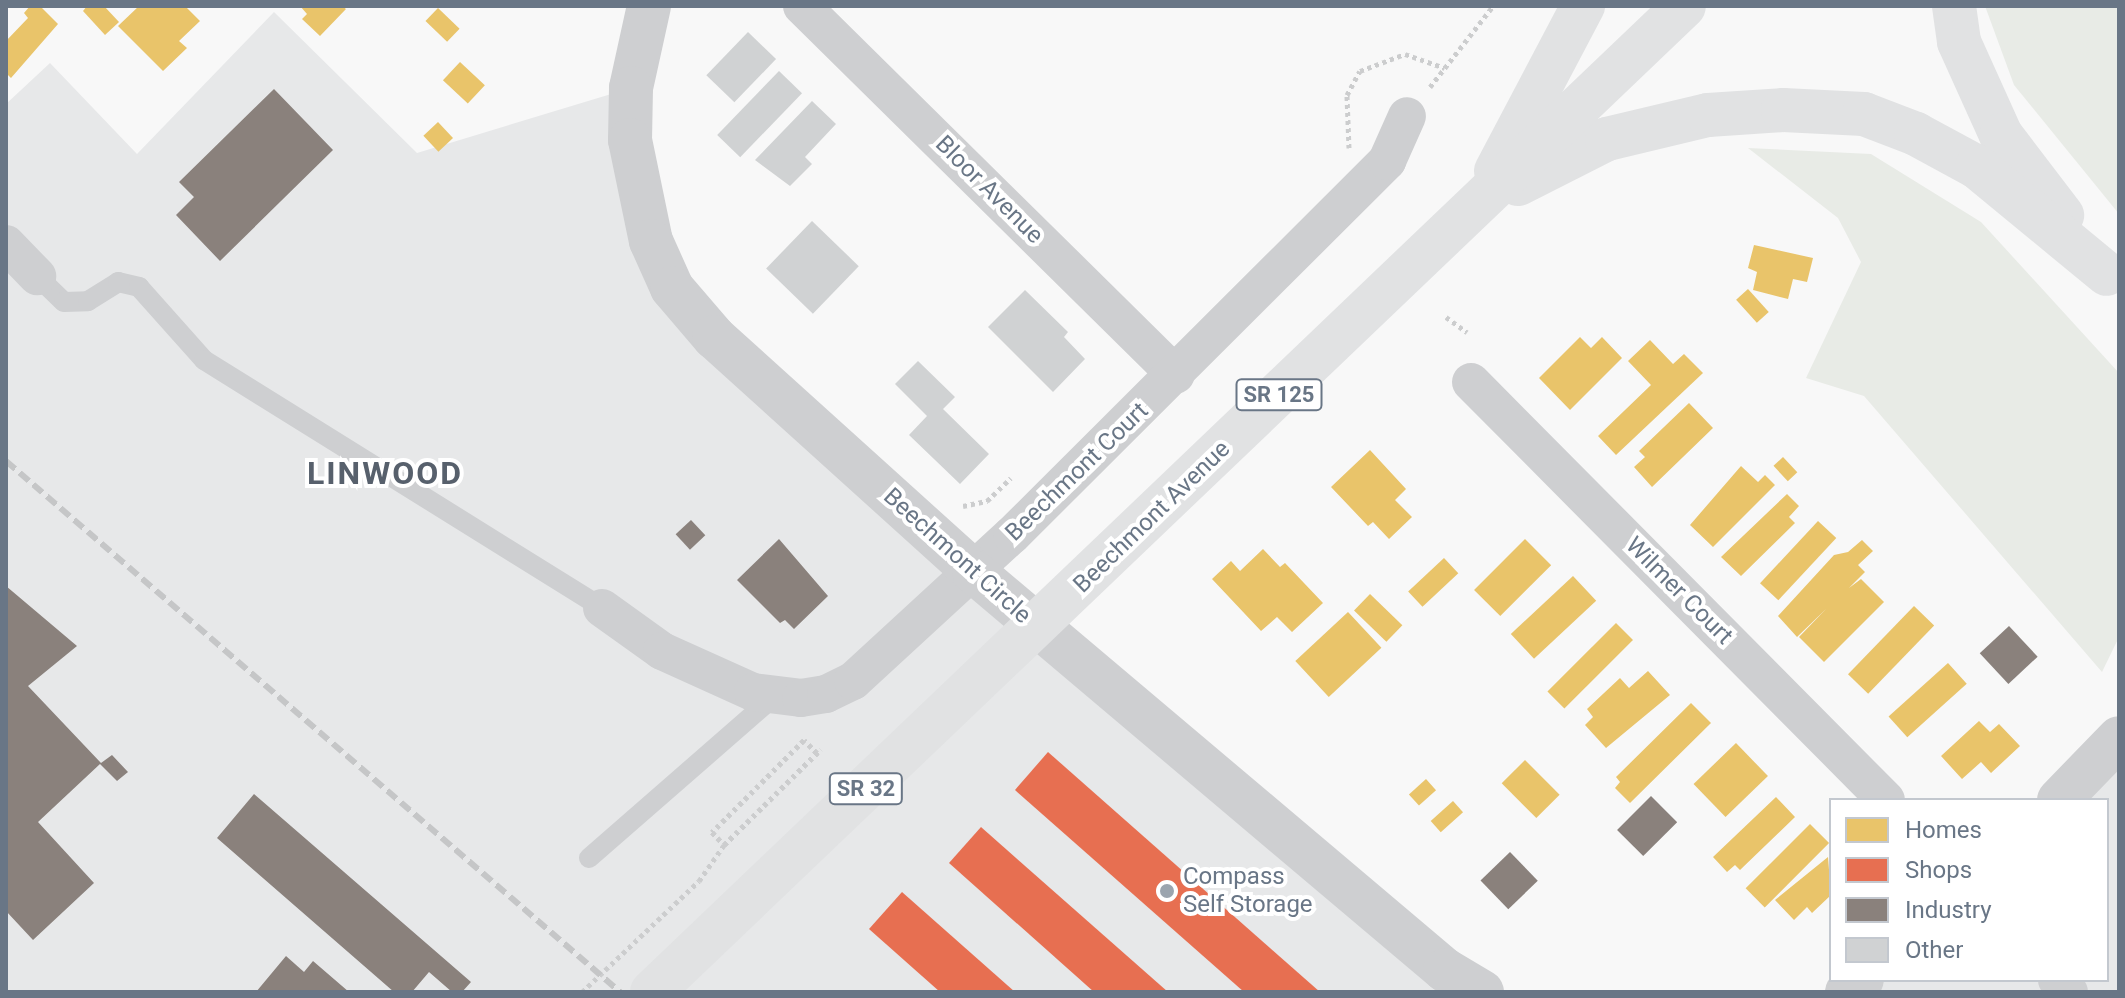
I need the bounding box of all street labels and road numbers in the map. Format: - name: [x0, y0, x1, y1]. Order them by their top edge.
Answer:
- street label: Bloor Avenue: [929, 130, 1049, 250]
- road number: SR 125: [1235, 377, 1323, 413]
- street label: Beechmont Court: [1000, 397, 1154, 547]
- street label: Beechmont Avenue: [1068, 435, 1236, 599]
- street label: Beechmont Circle: [877, 482, 1037, 630]
- street label: Wilmer Court: [1619, 531, 1739, 651]
- road number: SR 32: [828, 771, 904, 807]

